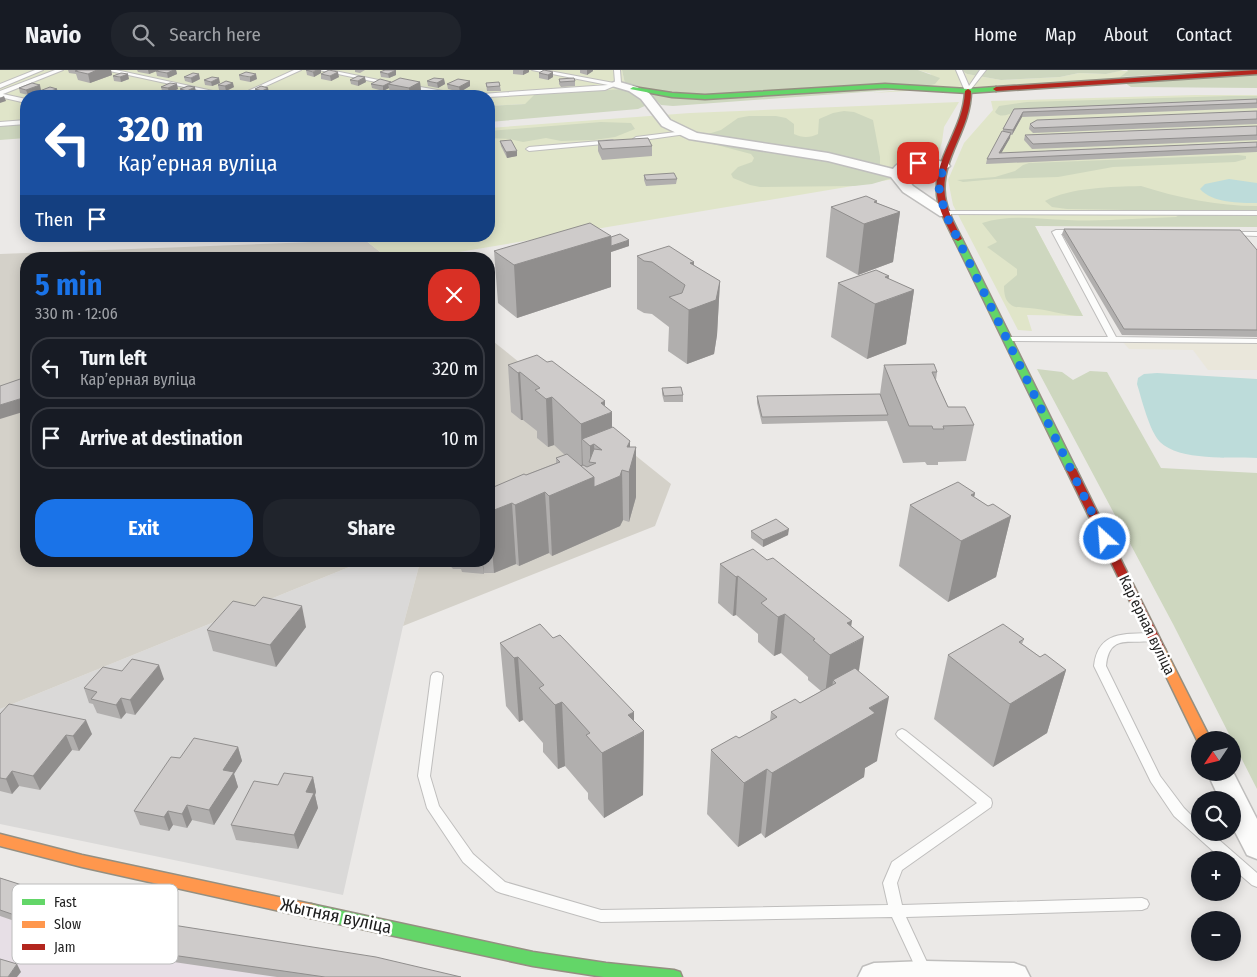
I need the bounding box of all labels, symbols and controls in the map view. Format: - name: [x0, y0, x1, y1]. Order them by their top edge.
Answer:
- search box: [111, 12, 461, 57]
- text: Navio: [25, 21, 81, 49]
- icon: search: [129, 21, 157, 49]
- text: Search here: [169, 23, 261, 46]
- text: Home: [974, 24, 1017, 46]
- text: Map: [1045, 24, 1076, 46]
- text: About: [1104, 24, 1148, 46]
- text: Contact: [1176, 24, 1232, 46]
- text: 320 m: [118, 108, 204, 150]
- icon: left: [35, 110, 100, 175]
- pin: [897, 142, 939, 184]
- icon: arrive: [904, 149, 932, 177]
- text: Карʼерная вуліца: [118, 150, 278, 177]
- icon: arrive: [83, 205, 111, 233]
- text: Then: [35, 208, 73, 231]
- text: 5 min: [35, 267, 102, 303]
- button: close: [428, 269, 480, 321]
- text: 330 m · 12:06: [35, 304, 118, 323]
- text: Turn left: [80, 347, 147, 370]
- icon: left: [37, 354, 65, 382]
- text: 320 m: [432, 357, 478, 380]
- text: Карʼерная вуліца: [80, 370, 196, 389]
- icon: arrive: [37, 424, 65, 452]
- text: Arrive at destination: [80, 427, 243, 450]
- text: 10 m: [442, 427, 478, 450]
- button: Exit: [35, 499, 253, 557]
- button: Share: [263, 499, 480, 557]
- position arrow: [1078, 512, 1130, 564]
- street label: Карʼерная вуліца: [1115, 572, 1179, 678]
- north arrow: [1191, 731, 1241, 781]
- map controls: [1191, 731, 1241, 961]
- button: search: [1191, 791, 1241, 841]
- button: +: [1191, 851, 1241, 901]
- legend: [12, 884, 178, 964]
- street label: Жытняя вуліца: [278, 893, 394, 939]
- text: Fast: [54, 894, 77, 911]
- button: −: [1191, 911, 1241, 961]
- text: Slow: [54, 916, 81, 933]
- text: Jam: [54, 939, 75, 956]

